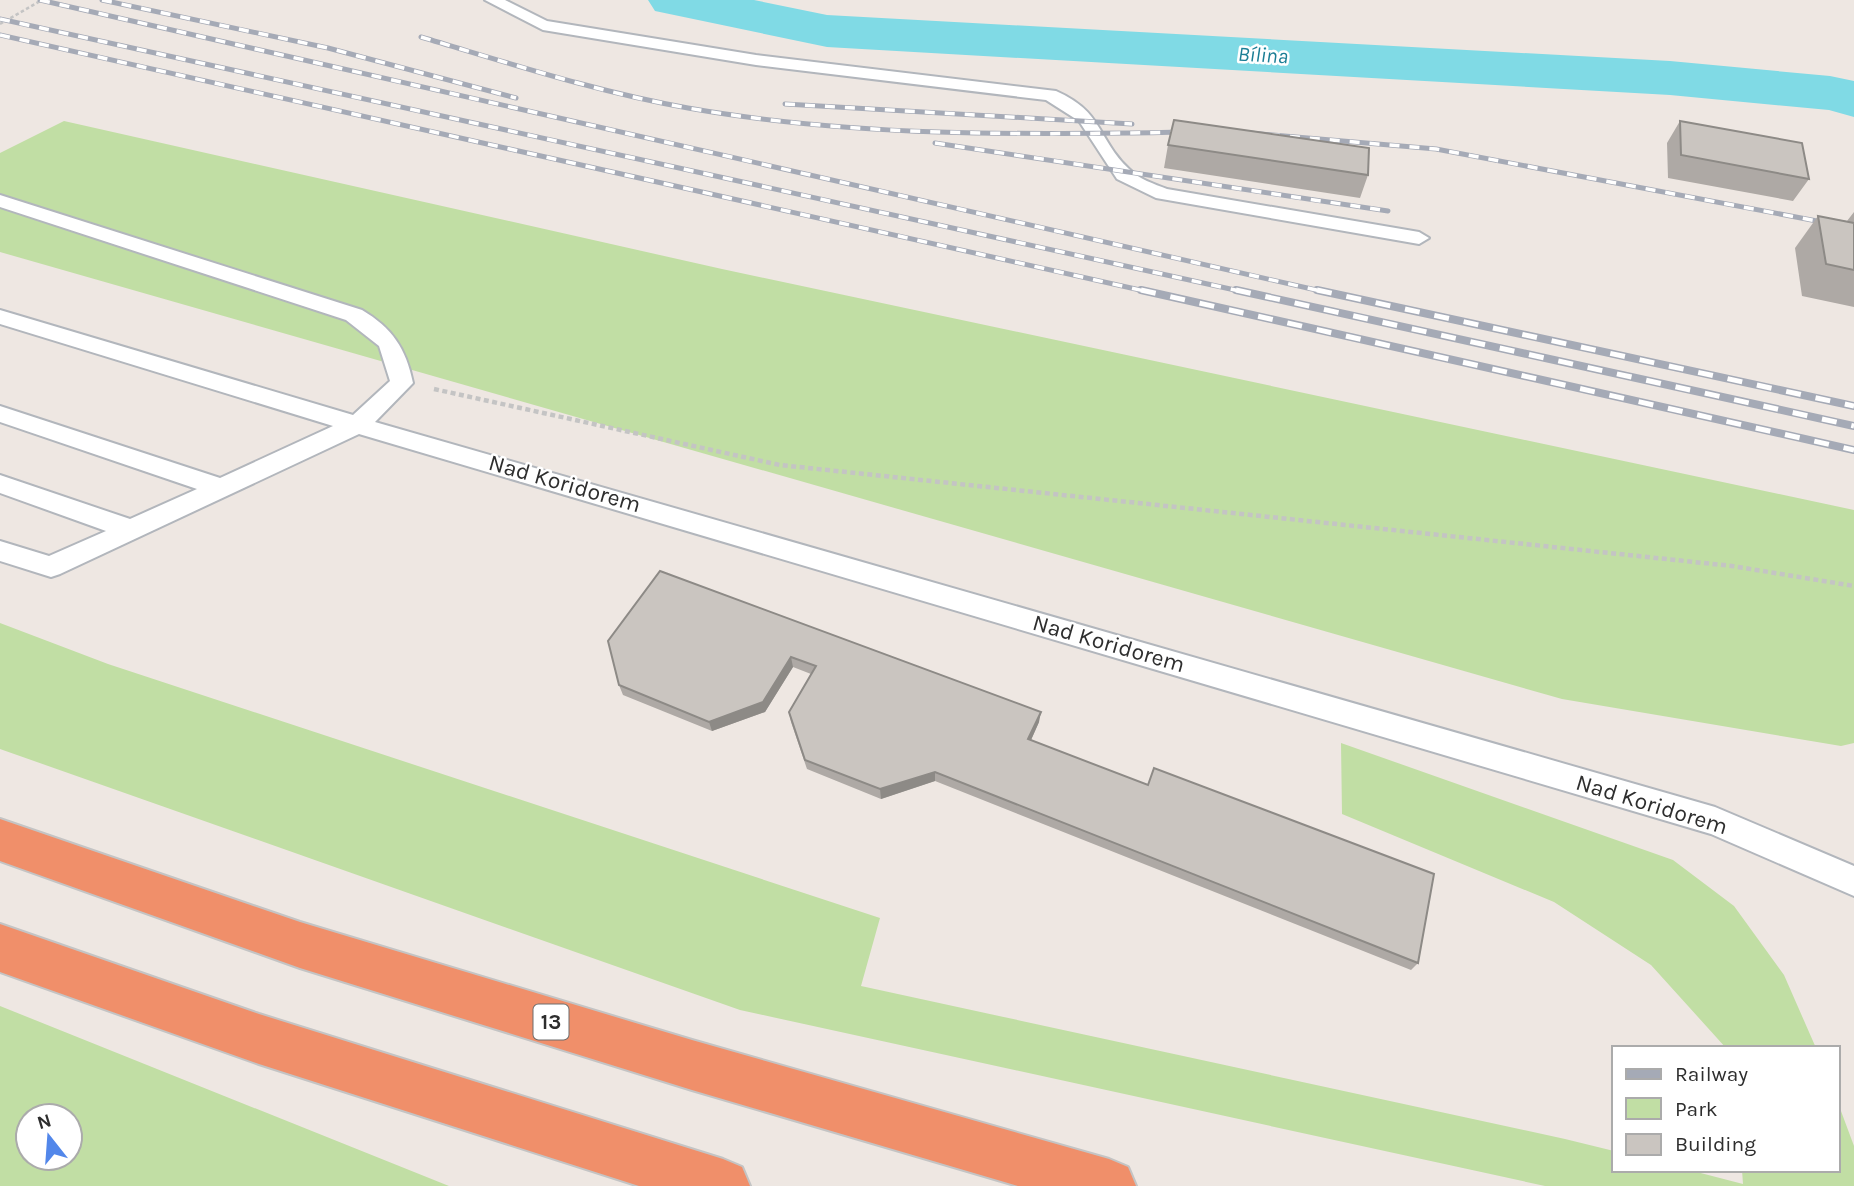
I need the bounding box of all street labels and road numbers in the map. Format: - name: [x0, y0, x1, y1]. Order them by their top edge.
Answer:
- street label: Nad Koridorem: [486, 449, 644, 518]
- street label: Nad Koridorem: [1030, 609, 1188, 678]
- street label: Nad Koridorem: [1573, 769, 1731, 840]
- road number: 13: [534, 1004, 568, 1040]

